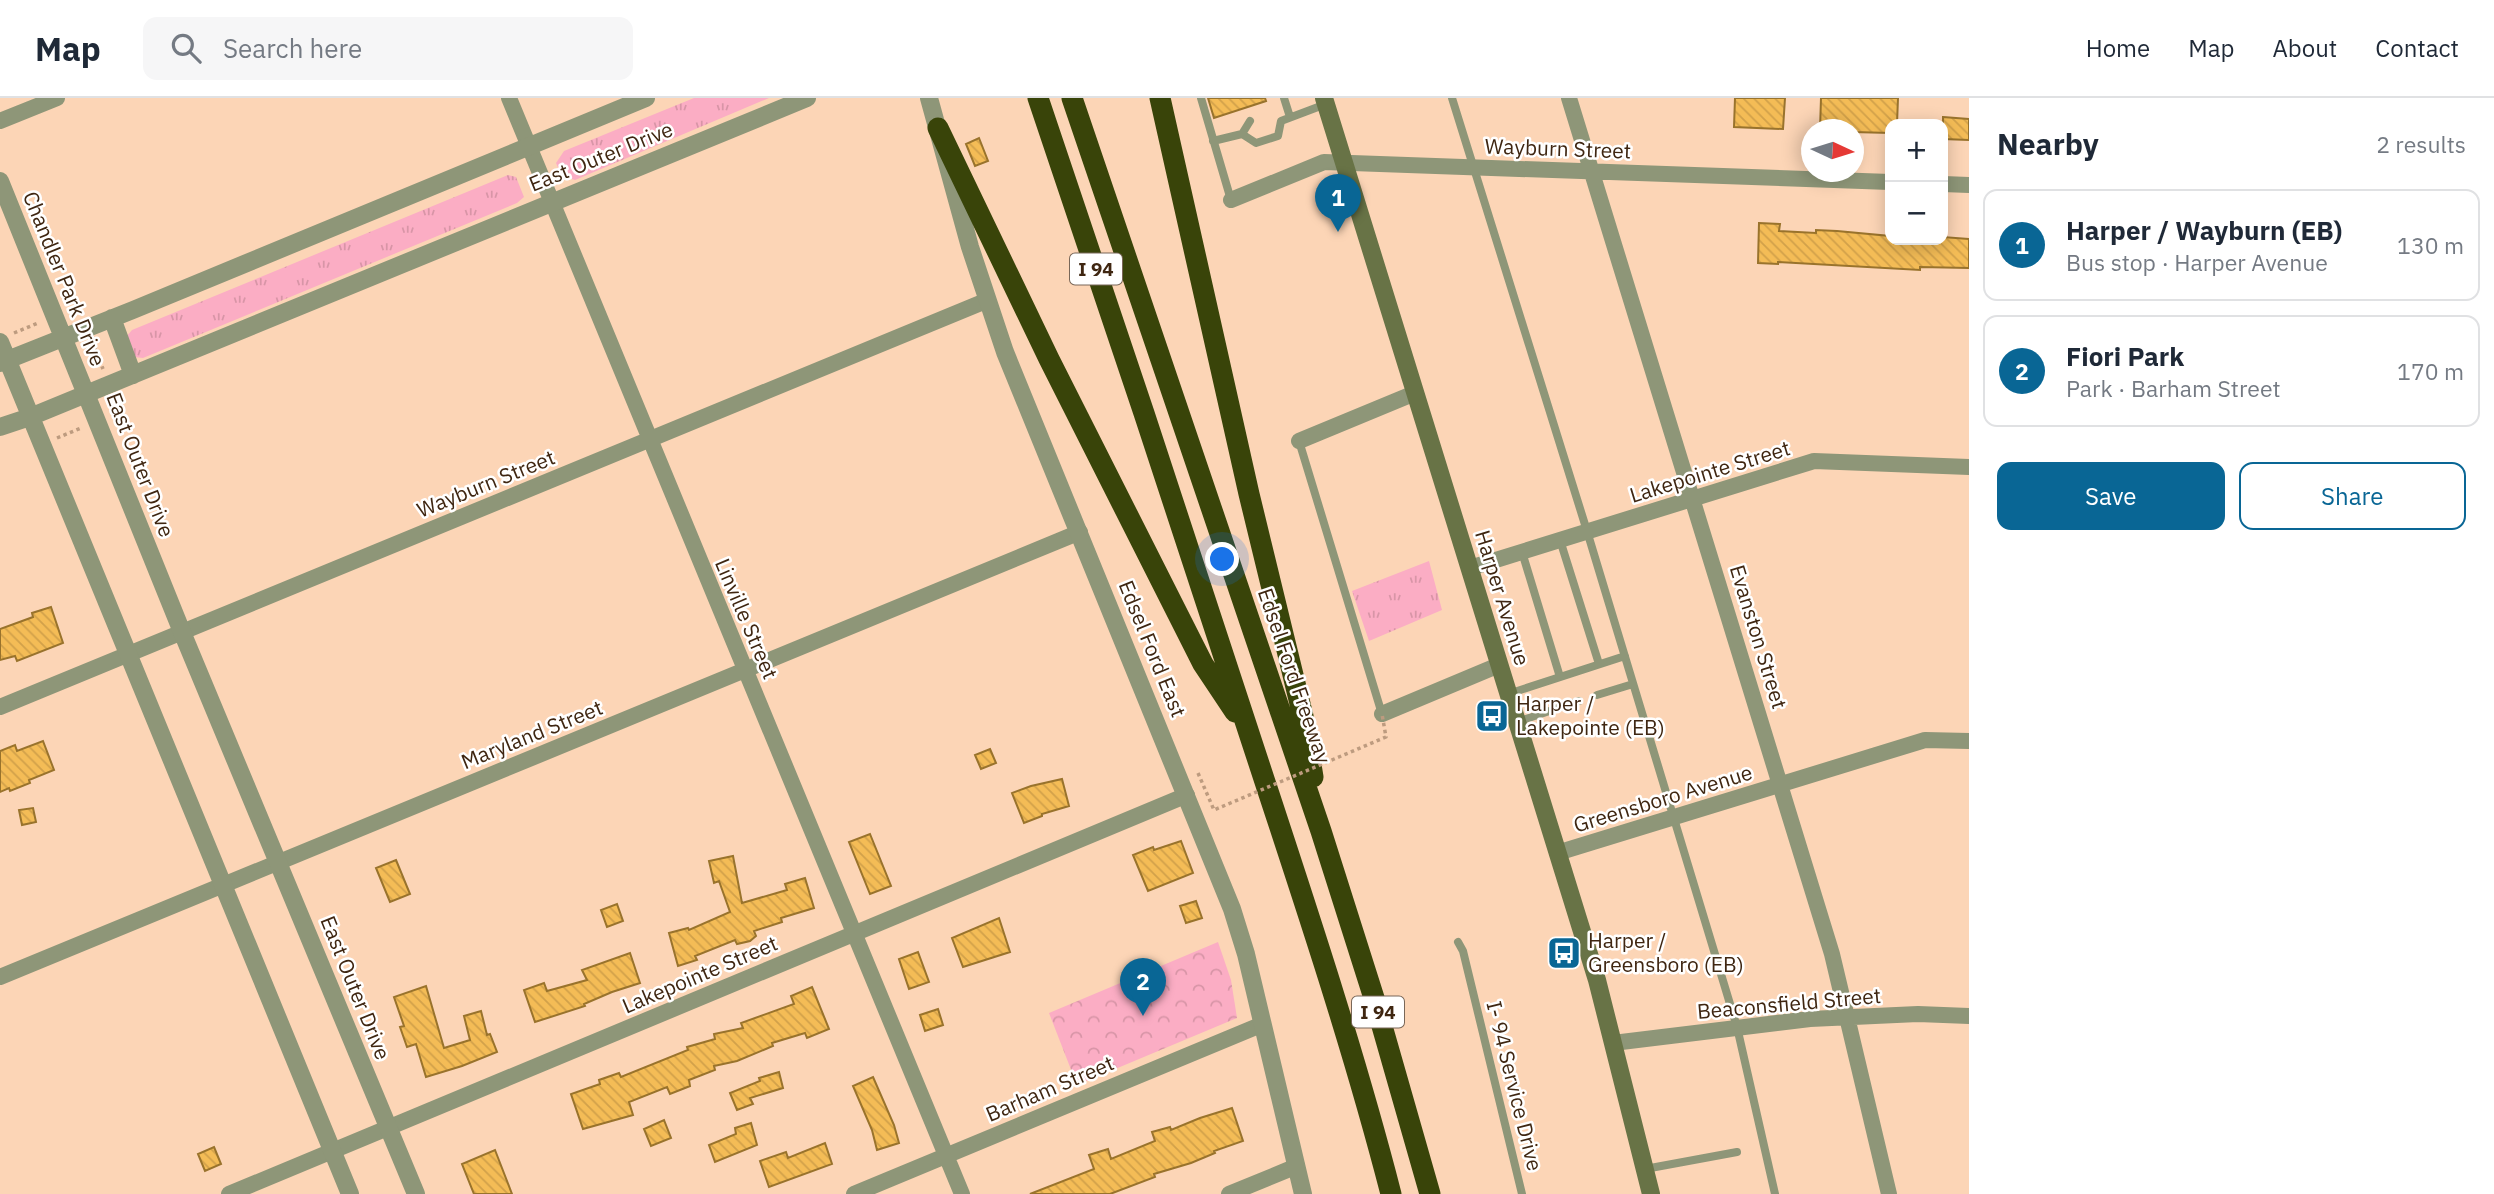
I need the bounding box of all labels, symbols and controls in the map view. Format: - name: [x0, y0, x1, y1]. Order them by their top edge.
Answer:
- search box: [143, 17, 633, 80]
- text: Map: [35, 27, 101, 70]
- icon: search: [167, 29, 205, 67]
- text: Search here: [223, 31, 362, 65]
- text: Home: [2086, 32, 2150, 64]
- text: Map: [2188, 32, 2234, 64]
- text: About: [2272, 32, 2337, 64]
- text: Contact: [2375, 32, 2459, 64]
- street label: East Outer Drive: [525, 114, 677, 198]
- north arrow: [1801, 119, 1864, 182]
- map controls: [1885, 119, 1948, 245]
- button: +: [1885, 119, 1948, 182]
- text: Nearby: [1997, 124, 2099, 163]
- text: 2 results: [2376, 129, 2466, 159]
- street label: Wayburn Street: [1484, 131, 1632, 165]
- pin: 1: [1315, 174, 1361, 232]
- button: −: [1885, 182, 1948, 245]
- street label: Chandler Park Drive: [17, 187, 113, 370]
- text: Harper / Wayburn (EB): [2066, 213, 2342, 247]
- text: 1: [2015, 230, 2029, 260]
- text: 130 m: [2397, 230, 2464, 260]
- text: Bus stop · Harper Avenue: [2066, 247, 2328, 277]
- road number: I 94: [1070, 253, 1122, 284]
- text: Fiori Park: [2066, 339, 2184, 373]
- text: 2: [2015, 356, 2029, 386]
- text: 170 m: [2397, 356, 2464, 386]
- text: Park · Barham Street: [2066, 373, 2281, 403]
- street label: East Outer Drive: [100, 388, 181, 541]
- street label: Lakepointe Street: [1626, 433, 1793, 509]
- street label: Wayburn Street: [413, 443, 559, 523]
- button: Save: [1997, 462, 2225, 530]
- button: Share: [2239, 462, 2466, 530]
- street label: Harper Avenue: [1469, 527, 1537, 669]
- your location: [1205, 542, 1239, 576]
- street label: Linville Street: [709, 554, 785, 683]
- street label: Evanston Street: [1724, 561, 1794, 712]
- street label: Edsel Ford East: [1113, 576, 1193, 721]
- street label: Edsel Ford Freeway: [1252, 584, 1338, 768]
- place label: Harper / Lakepointe (EB): [1516, 689, 1665, 741]
- street label: Maryland Street: [457, 693, 607, 775]
- bus stop icon: Harper / Lakepointe (EB): [1473, 697, 1511, 735]
- street label: Greensboro Avenue: [1570, 757, 1756, 839]
- street label: East Outer Drive: [314, 912, 398, 1064]
- place label: Harper / Greensboro (EB): [1588, 926, 1744, 978]
- street label: Lakepointe Street: [618, 929, 782, 1019]
- bus stop icon: Harper / Greensboro (EB): [1545, 934, 1583, 972]
- pin: 2: [1120, 958, 1166, 1016]
- street label: Beaconsfield Street: [1696, 981, 1882, 1025]
- road number: I 94: [1352, 996, 1404, 1028]
- street label: I- 94 Service Drive: [1480, 998, 1550, 1174]
- street label: Barham Street: [981, 1048, 1118, 1128]

